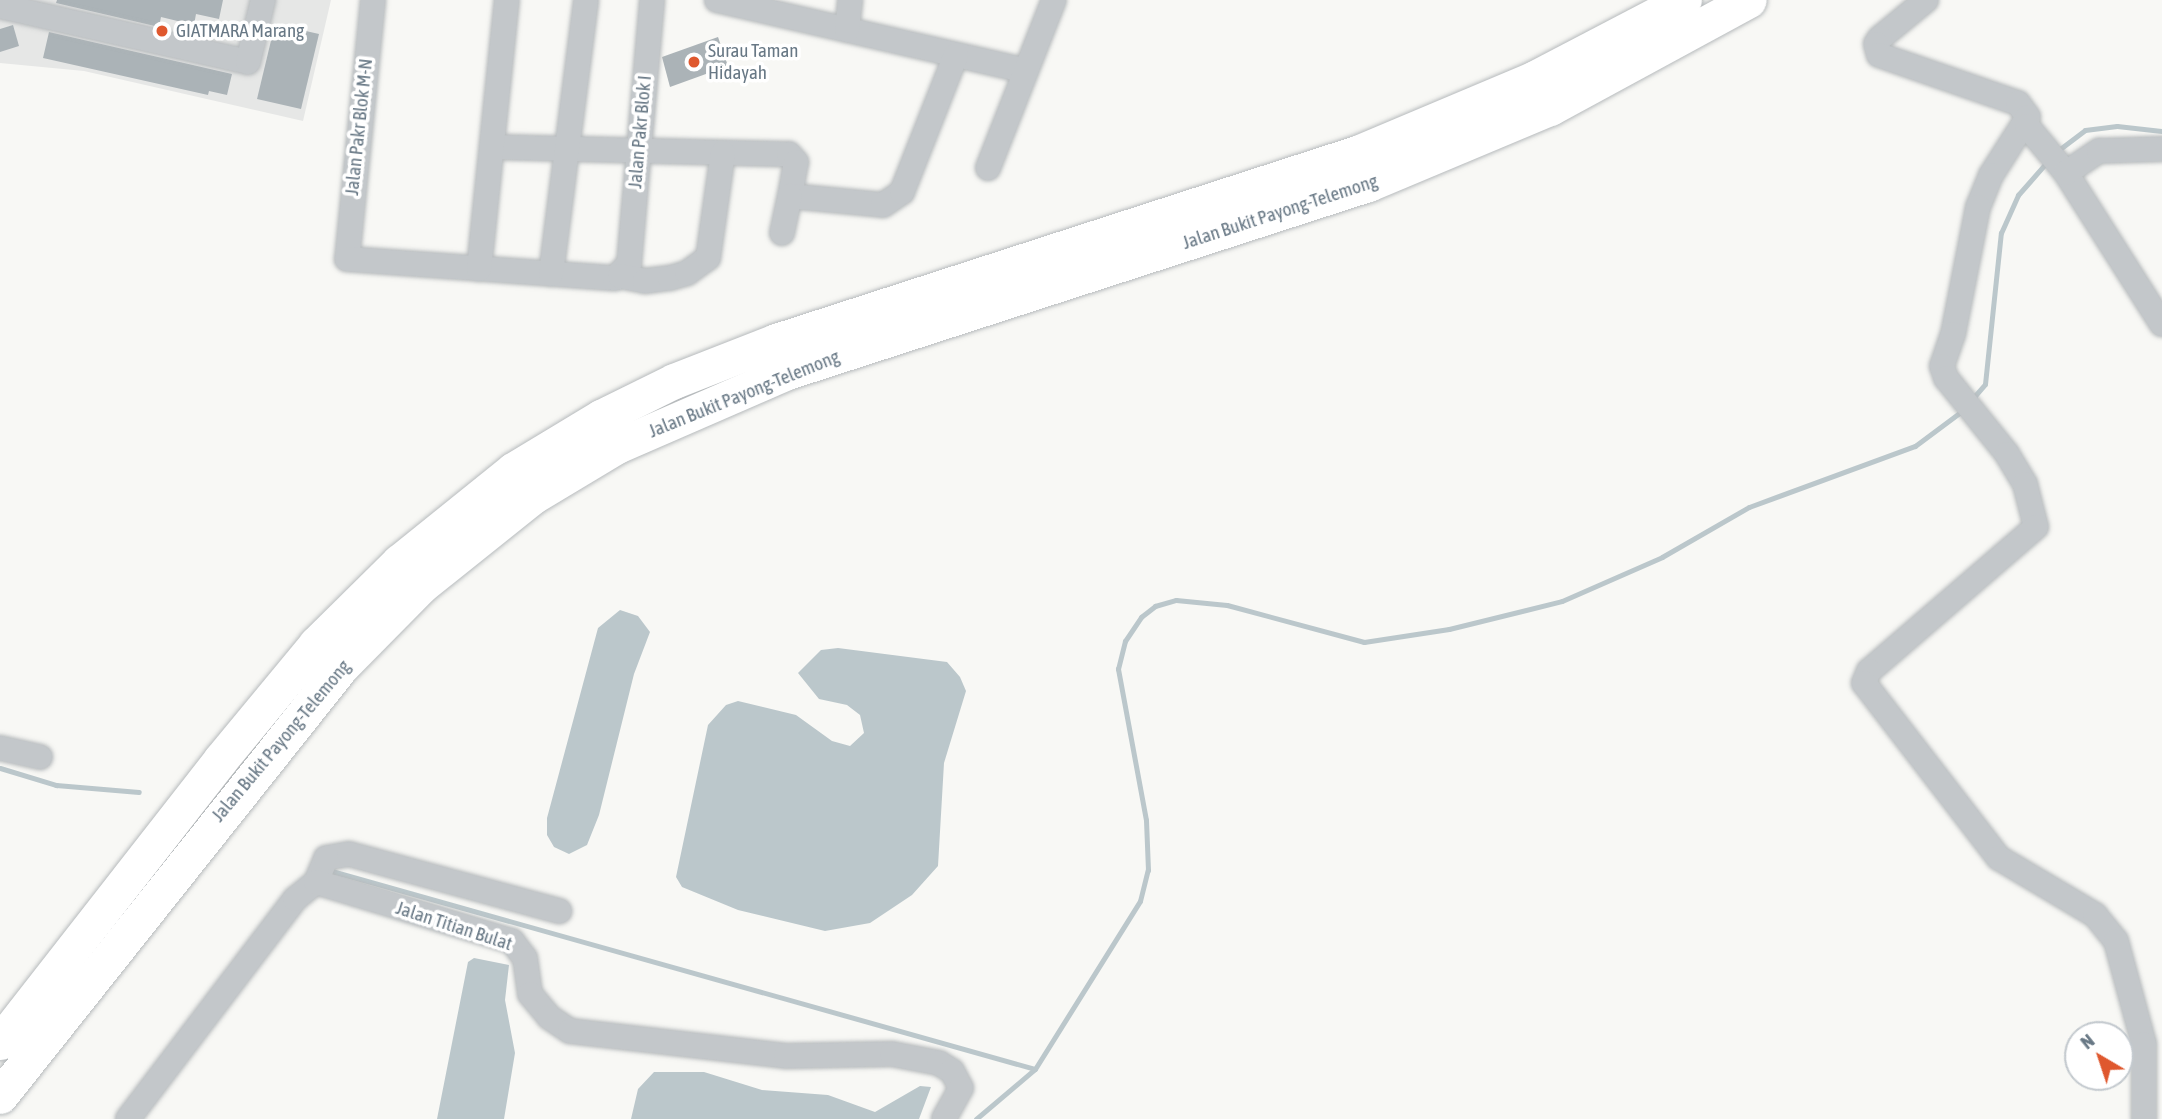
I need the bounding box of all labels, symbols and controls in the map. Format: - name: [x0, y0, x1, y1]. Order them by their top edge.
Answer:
- place label: GIATMARA Marang: [176, 20, 304, 42]
- marker: GIATMARA Marang: [154, 23, 170, 39]
- place label: Surau Taman Hidayah: [708, 40, 799, 84]
- marker: Surau Taman Hidayah: [686, 54, 702, 70]
- street label: Jalan Pakr Blok M-N: [340, 57, 378, 197]
- street label: Jalan Pakr Blok I: [624, 74, 656, 190]
- street label: Jalan Bukit Payong-Telemong: [1180, 170, 1380, 254]
- street label: Jalan Bukit Payong-Telemong: [645, 345, 843, 443]
- street label: Jalan Bukit Payong-Telemong: [207, 656, 355, 826]
- street label: Jalan Titian Bulat: [393, 896, 515, 956]
- north arrow: [2064, 1021, 2134, 1091]
- text: N: [2076, 1029, 2098, 1053]

